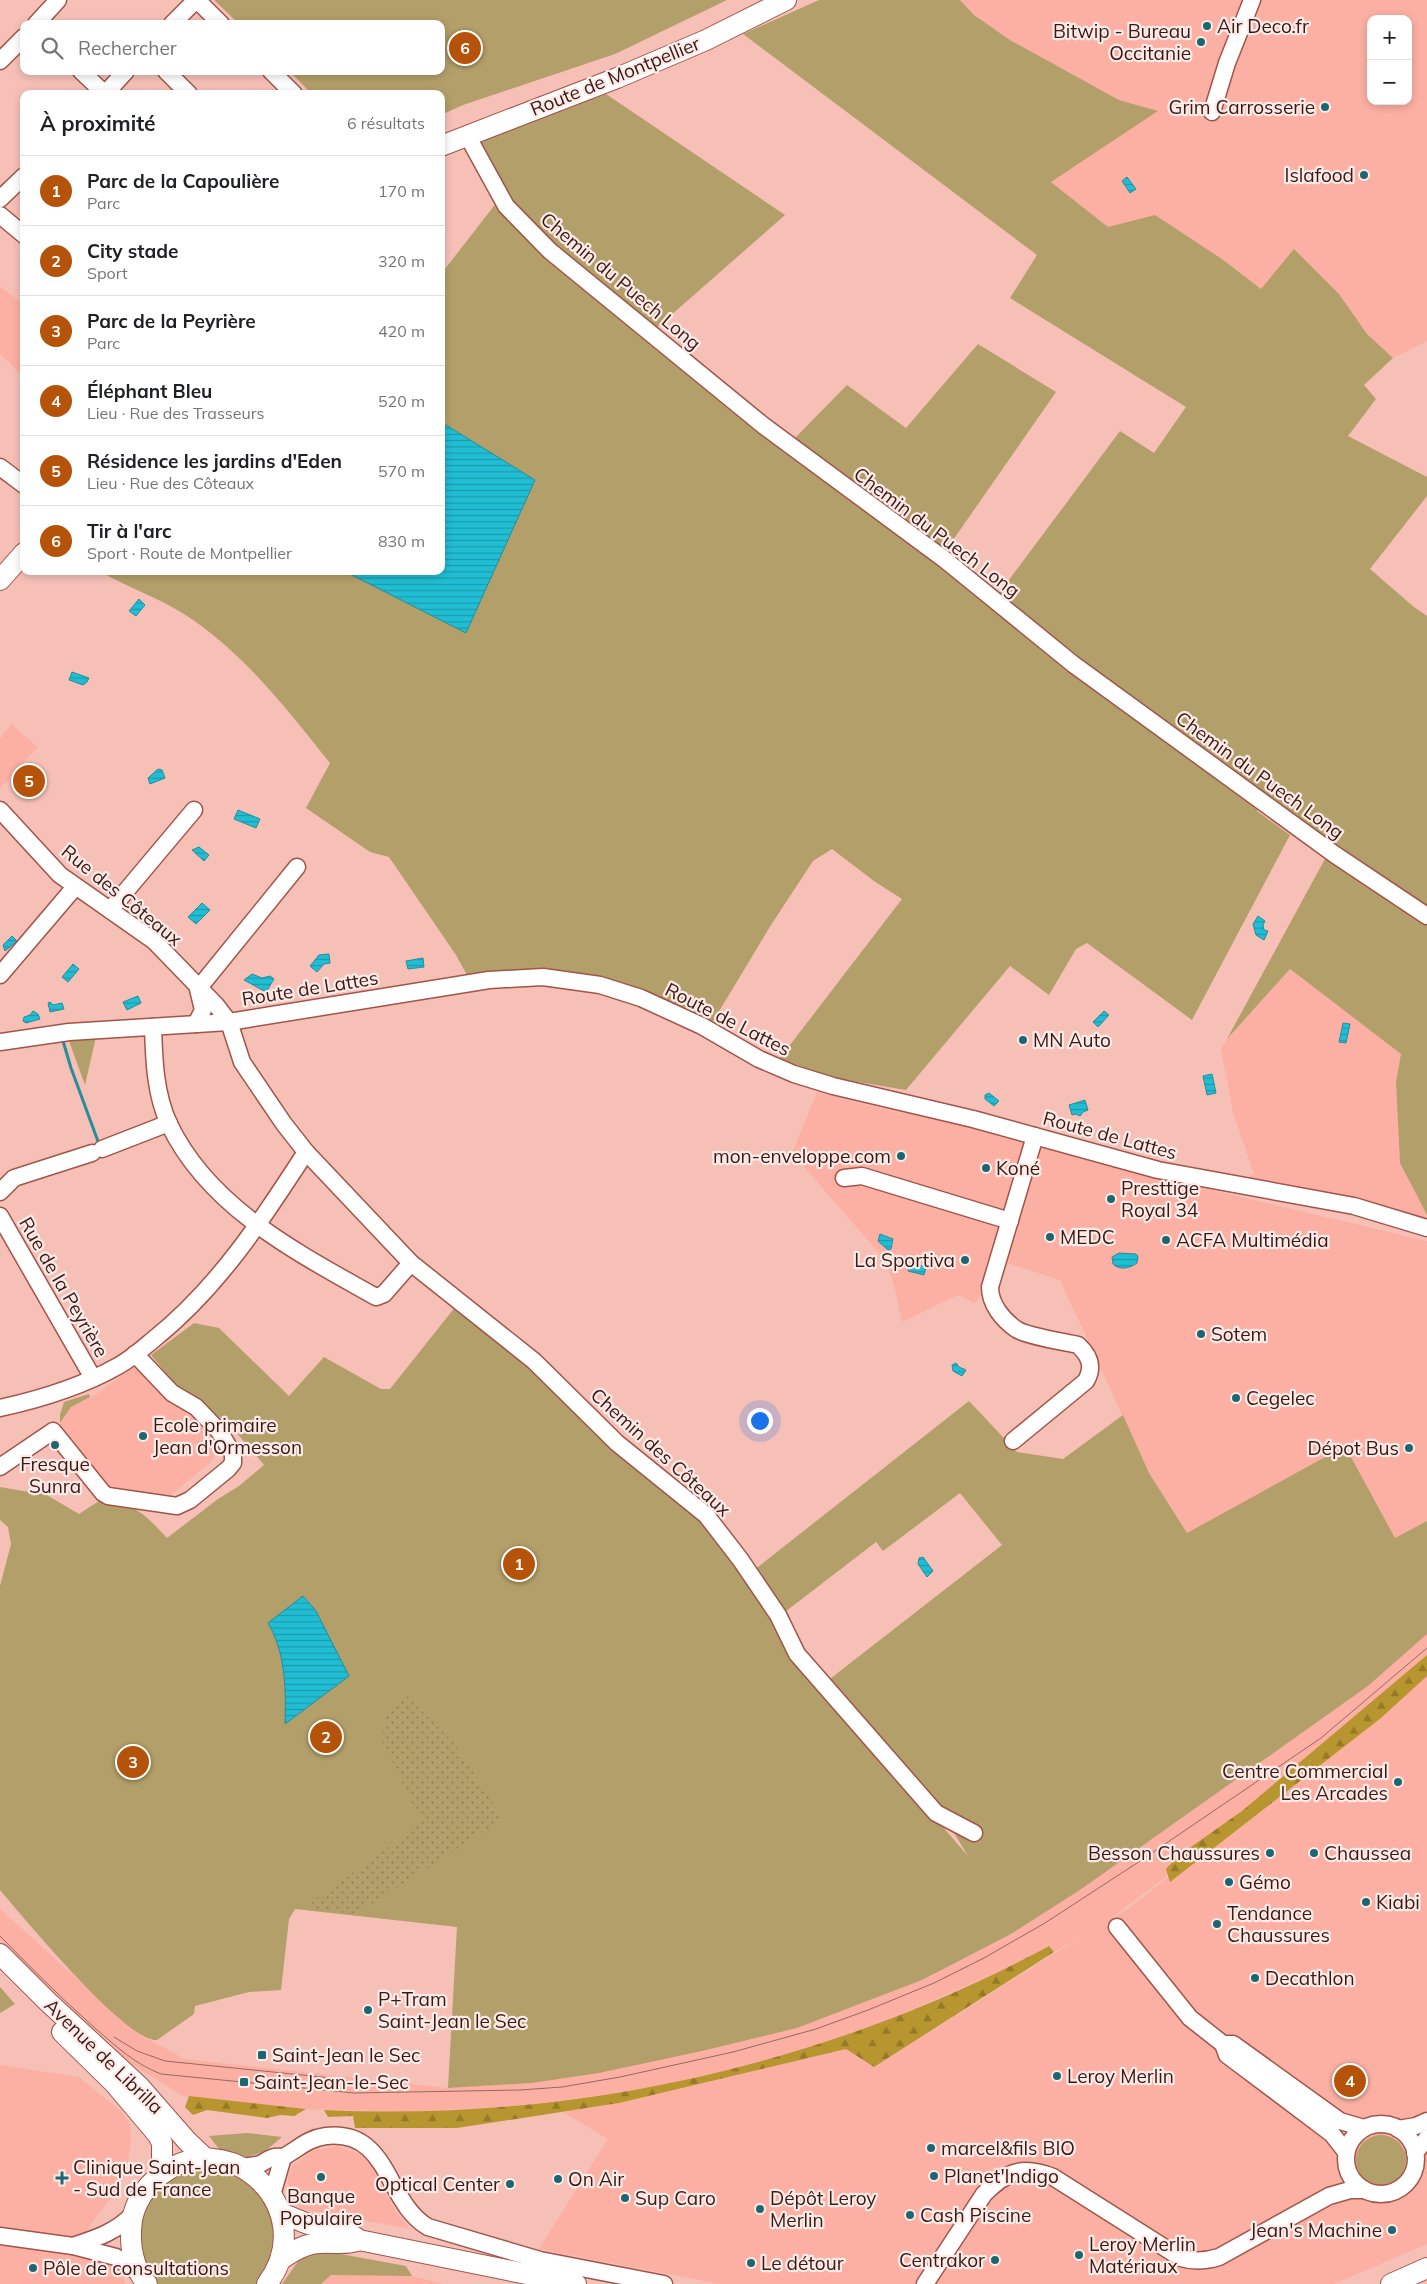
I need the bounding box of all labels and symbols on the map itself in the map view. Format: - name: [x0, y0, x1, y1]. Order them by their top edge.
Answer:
- place label: Air Deco.fr: [1217, 14, 1309, 38]
- place label: Bitwip - Bureau Occitanie: [1053, 19, 1191, 65]
- marker: Air Deco.fr: [1201, 20, 1213, 32]
- pin: 6: [449, 29, 481, 67]
- street label: Route de Montpellier: [527, 31, 703, 121]
- marker: Bitwip - Bureau Occitanie: [1195, 36, 1207, 48]
- place label: Grim Carrosserie: [1169, 95, 1315, 119]
- marker: Grim Carrosserie: [1319, 101, 1331, 113]
- place label: Islafood: [1284, 163, 1354, 187]
- marker: Islafood: [1358, 169, 1370, 181]
- street label: Chemin du Puech Long: [536, 207, 706, 355]
- street label: Chemin du Puech Long: [849, 462, 1025, 602]
- street label: Chemin du Puech Long: [1171, 706, 1349, 844]
- pin: 5: [13, 762, 45, 800]
- street label: Rue des Côteaux: [57, 839, 187, 951]
- street label: Route de Lattes: [240, 965, 380, 1011]
- street label: Route de Lattes: [661, 977, 795, 1061]
- place label: MN Auto: [1033, 1028, 1111, 1052]
- marker: MN Auto: [1017, 1034, 1029, 1046]
- street label: Route de Lattes: [1040, 1106, 1180, 1164]
- place label: mon-enveloppe.com: [713, 1144, 891, 1168]
- marker: mon-enveloppe.com: [895, 1150, 907, 1162]
- place label: Koné: [996, 1156, 1040, 1180]
- marker: Koné: [980, 1162, 992, 1174]
- place label: Presttige Royal 34: [1121, 1176, 1199, 1222]
- marker: Presttige Royal 34: [1105, 1193, 1117, 1205]
- street label: Rue de la Peyrière: [14, 1213, 114, 1361]
- place label: MEDC: [1060, 1225, 1115, 1249]
- place label: ACFA Multimédia: [1176, 1228, 1329, 1252]
- marker: MEDC: [1044, 1231, 1056, 1243]
- marker: ACFA Multimédia: [1160, 1234, 1172, 1246]
- place label: La Sportiva: [854, 1248, 955, 1272]
- marker: La Sportiva: [959, 1254, 971, 1266]
- place label: Sotem: [1211, 1322, 1267, 1346]
- marker: Sotem: [1195, 1328, 1207, 1340]
- street label: Chemin des Côteaux: [586, 1383, 736, 1521]
- place label: Cegelec: [1246, 1386, 1315, 1410]
- marker: Cegelec: [1230, 1392, 1242, 1404]
- your location: [747, 1408, 773, 1434]
- place label: Ecole primaire Jean d'Ormesson: [153, 1413, 302, 1459]
- marker: Ecole primaire Jean d'Ormesson: [137, 1430, 149, 1442]
- place label: Dépot Bus: [1307, 1436, 1399, 1460]
- marker: Fresque Sunra: [49, 1439, 61, 1451]
- marker: Dépot Bus: [1403, 1442, 1415, 1454]
- place label: Fresque Sunra: [20, 1452, 90, 1498]
- pin: 1: [503, 1545, 535, 1583]
- pin: 2: [310, 1718, 342, 1756]
- pin: 3: [117, 1743, 149, 1781]
- place label: Centre Commercial Les Arcades: [1222, 1759, 1388, 1805]
- marker: Centre Commercial Les Arcades: [1392, 1776, 1404, 1788]
- place label: Besson Chaussures: [1088, 1841, 1260, 1865]
- place label: Chaussea: [1324, 1841, 1411, 1865]
- marker: Besson Chaussures: [1264, 1847, 1276, 1859]
- marker: Chaussea: [1308, 1847, 1320, 1859]
- place label: Gémo: [1239, 1870, 1291, 1894]
- marker: Gémo: [1223, 1876, 1235, 1888]
- place label: Kiabi: [1376, 1890, 1420, 1914]
- marker: Kiabi: [1360, 1896, 1372, 1908]
- place label: Tendance Chaussures: [1227, 1901, 1330, 1947]
- marker: Tendance Chaussures: [1211, 1918, 1223, 1930]
- place label: Decathlon: [1265, 1966, 1355, 1990]
- marker: Decathlon: [1249, 1972, 1261, 1984]
- place label: P+Tram Saint-Jean le Sec: [378, 1987, 526, 2033]
- street label: Avenue de Librilla: [40, 1993, 168, 2119]
- marker: P+Tram Saint-Jean le Sec: [362, 2004, 374, 2016]
- place label: Saint-Jean le Sec: [272, 2043, 420, 2067]
- marker: Saint-Jean le Sec: [256, 2049, 268, 2061]
- pin: 4: [1334, 2062, 1366, 2100]
- place label: Leroy Merlin: [1067, 2064, 1174, 2088]
- place label: Saint-Jean-le-Sec: [254, 2070, 409, 2094]
- marker: Leroy Merlin: [1051, 2070, 1063, 2082]
- marker: Saint-Jean-le-Sec: [238, 2076, 250, 2088]
- place label: marcel&fils BIO: [941, 2136, 1075, 2160]
- marker: marcel&fils BIO: [925, 2142, 937, 2154]
- place label: Clinique Saint-Jean - Sud de France: [73, 2155, 240, 2201]
- place label: Planet'Indigo: [944, 2164, 1059, 2188]
- place label: On Air: [568, 2167, 624, 2191]
- marker: Planet'Indigo: [928, 2170, 940, 2182]
- marker: Clinique Saint-Jean - Sud de France: [55, 2171, 69, 2185]
- marker: Banque Populaire: [315, 2171, 327, 2183]
- place label: Optical Center: [375, 2172, 500, 2196]
- marker: On Air: [552, 2173, 564, 2185]
- marker: Optical Center: [504, 2178, 516, 2190]
- place label: Banque Populaire: [280, 2184, 362, 2230]
- place label: Sup Caro: [635, 2186, 716, 2210]
- place label: Dépôt Leroy Merlin: [770, 2186, 876, 2232]
- marker: Sup Caro: [619, 2192, 631, 2204]
- marker: Dépôt Leroy Merlin: [754, 2203, 766, 2215]
- place label: Cash Piscine: [920, 2203, 1031, 2227]
- marker: Cash Piscine: [904, 2209, 916, 2221]
- place label: Jean's Machine: [1250, 2218, 1382, 2242]
- marker: Jean's Machine: [1386, 2224, 1398, 2236]
- place label: Leroy Merlin Matériaux: [1089, 2232, 1196, 2278]
- place label: Centrakor: [899, 2248, 985, 2272]
- marker: Leroy Merlin Matériaux: [1073, 2249, 1085, 2261]
- place label: Le détour: [761, 2251, 844, 2275]
- marker: Centrakor: [989, 2254, 1001, 2266]
- place label: Pôle de consultations: [43, 2256, 229, 2280]
- marker: Le détour: [745, 2257, 757, 2269]
- marker: Pôle de consultations: [27, 2262, 39, 2274]

